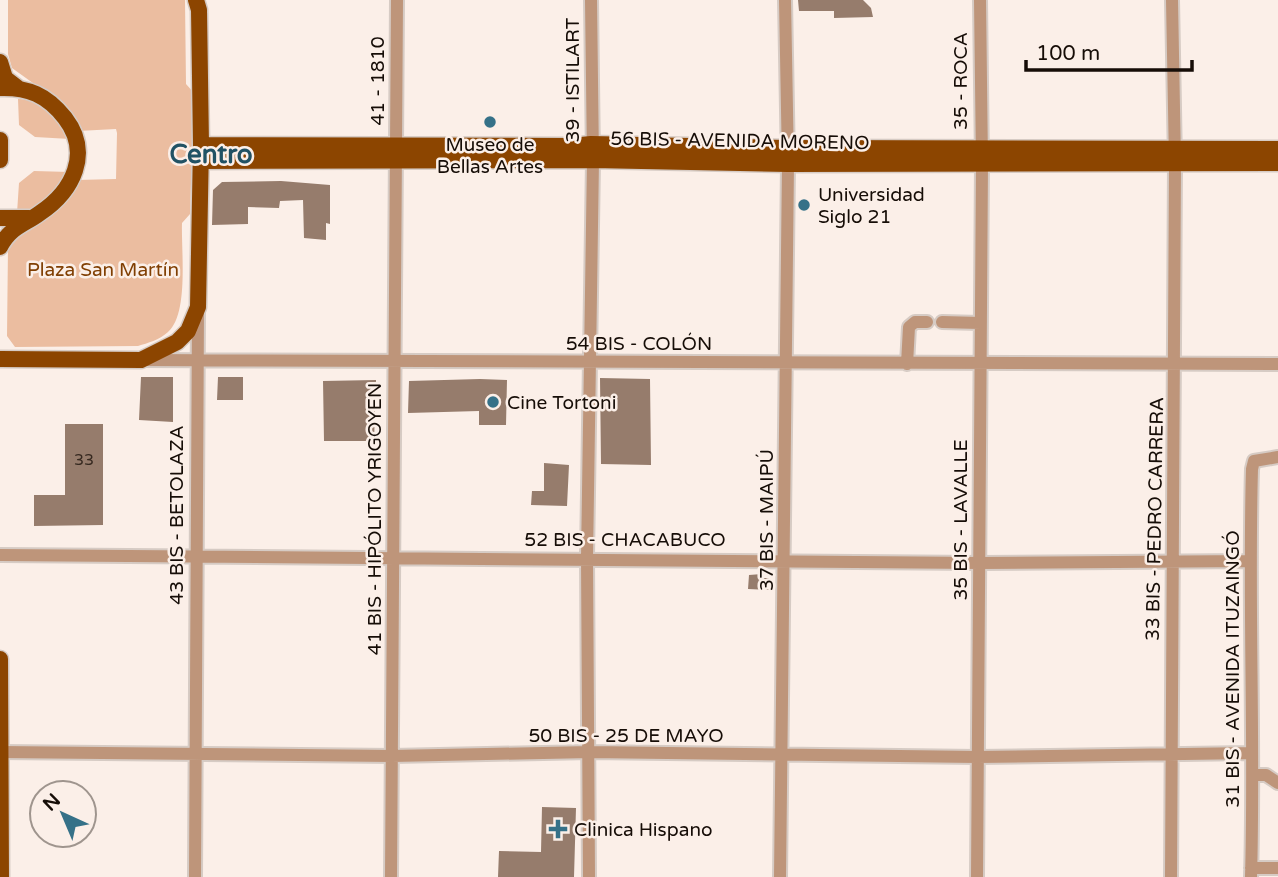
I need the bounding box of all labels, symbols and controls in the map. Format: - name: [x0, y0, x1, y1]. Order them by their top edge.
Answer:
- street label: 39 - ISTILART: [562, 17, 584, 142]
- scale bar: [1026, 28, 1192, 72]
- street label: 35 - ROCA: [950, 32, 972, 130]
- street label: 41 - 1810: [367, 36, 389, 126]
- text: 100 m: [1036, 41, 1100, 66]
- marker: Museo de Bellas Artes: [482, 114, 498, 130]
- street label: 56 BIS - AVENIDA MORENO: [610, 128, 870, 154]
- place label: Museo de Bellas Artes: [437, 134, 543, 178]
- district label: Centro: [169, 139, 253, 170]
- place label: Universidad Siglo 21: [818, 184, 925, 228]
- marker: Universidad Siglo 21: [796, 197, 812, 213]
- park label: Plaza San Martín: [27, 259, 179, 281]
- street label: 54 BIS - COLÓN: [566, 332, 712, 355]
- street label: 41 BIS - HIPÓLITO YRIGOYEN: [363, 383, 386, 655]
- place label: Cine Tortoni: [507, 392, 616, 414]
- marker: Cine Tortoni: [485, 394, 501, 410]
- street label: 33 BIS - PEDRO CARRERA: [1142, 397, 1168, 641]
- street label: 43 BIS - BETOLAZA: [166, 425, 188, 605]
- street label: 35 BIS - LAVALLE: [950, 439, 972, 601]
- street label: 37 BIS - MAIPÚ: [755, 449, 778, 591]
- house number: 33: [74, 450, 94, 470]
- street label: 52 BIS - CHACABUCO: [524, 529, 726, 551]
- street label: 31 BIS - AVENIDA ITUZAINGÓ: [1221, 530, 1244, 808]
- street label: 50 BIS - 25 DE MAYO: [528, 725, 724, 747]
- north arrow: [28, 779, 98, 849]
- text: N: [39, 789, 65, 816]
- marker: Clinica Hispano: [548, 819, 568, 839]
- place label: Clinica Hispano: [574, 819, 713, 841]

